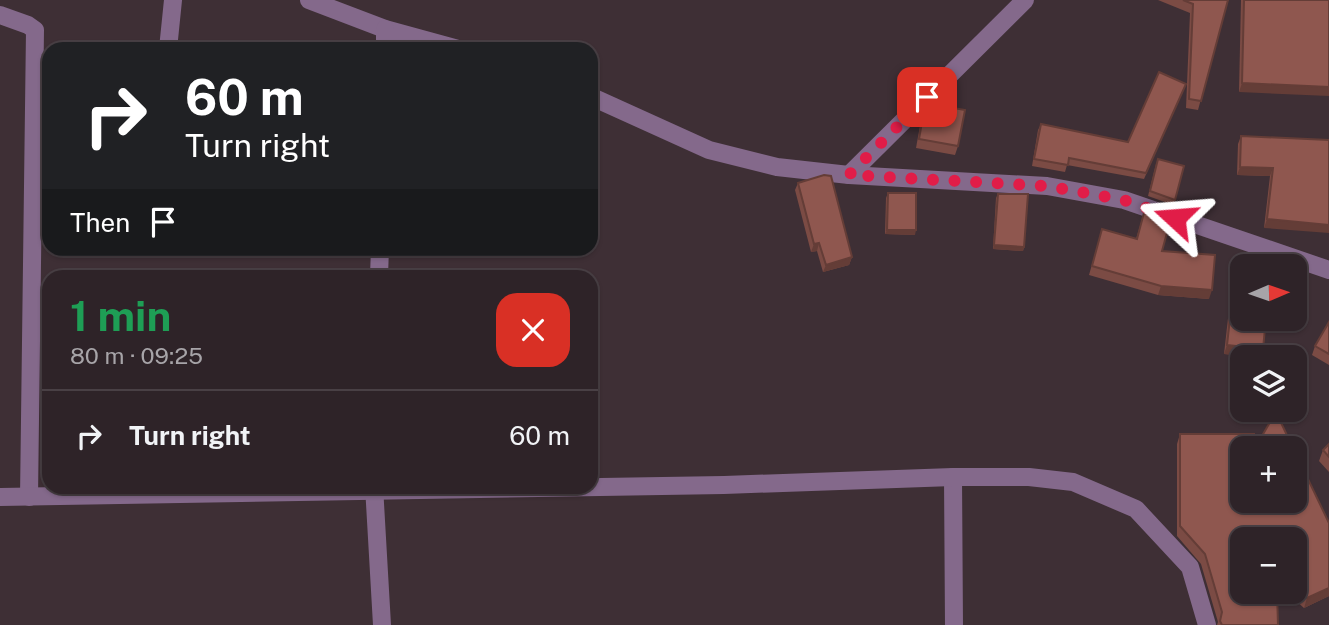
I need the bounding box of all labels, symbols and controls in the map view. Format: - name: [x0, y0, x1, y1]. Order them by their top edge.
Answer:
- pin: [897, 67, 957, 127]
- text: 60 m: [185, 68, 304, 126]
- icon: right: [70, 70, 161, 161]
- icon: arrive: [908, 78, 946, 116]
- text: Turn right: [185, 127, 330, 164]
- position arrow: [1138, 181, 1212, 255]
- icon: arrive: [144, 203, 182, 241]
- text: Then: [70, 207, 130, 238]
- north arrow: [1230, 254, 1307, 331]
- map controls: [1230, 254, 1307, 604]
- text: 1 min: [70, 291, 171, 340]
- button: close: [496, 293, 570, 367]
- text: 80 m · 09:25: [70, 342, 203, 369]
- button: layers: [1230, 345, 1307, 422]
- icon: right: [70, 417, 108, 455]
- text: Turn right: [129, 420, 251, 451]
- text: 60 m: [509, 420, 570, 451]
- button: +: [1230, 436, 1307, 513]
- button: −: [1230, 527, 1307, 604]

